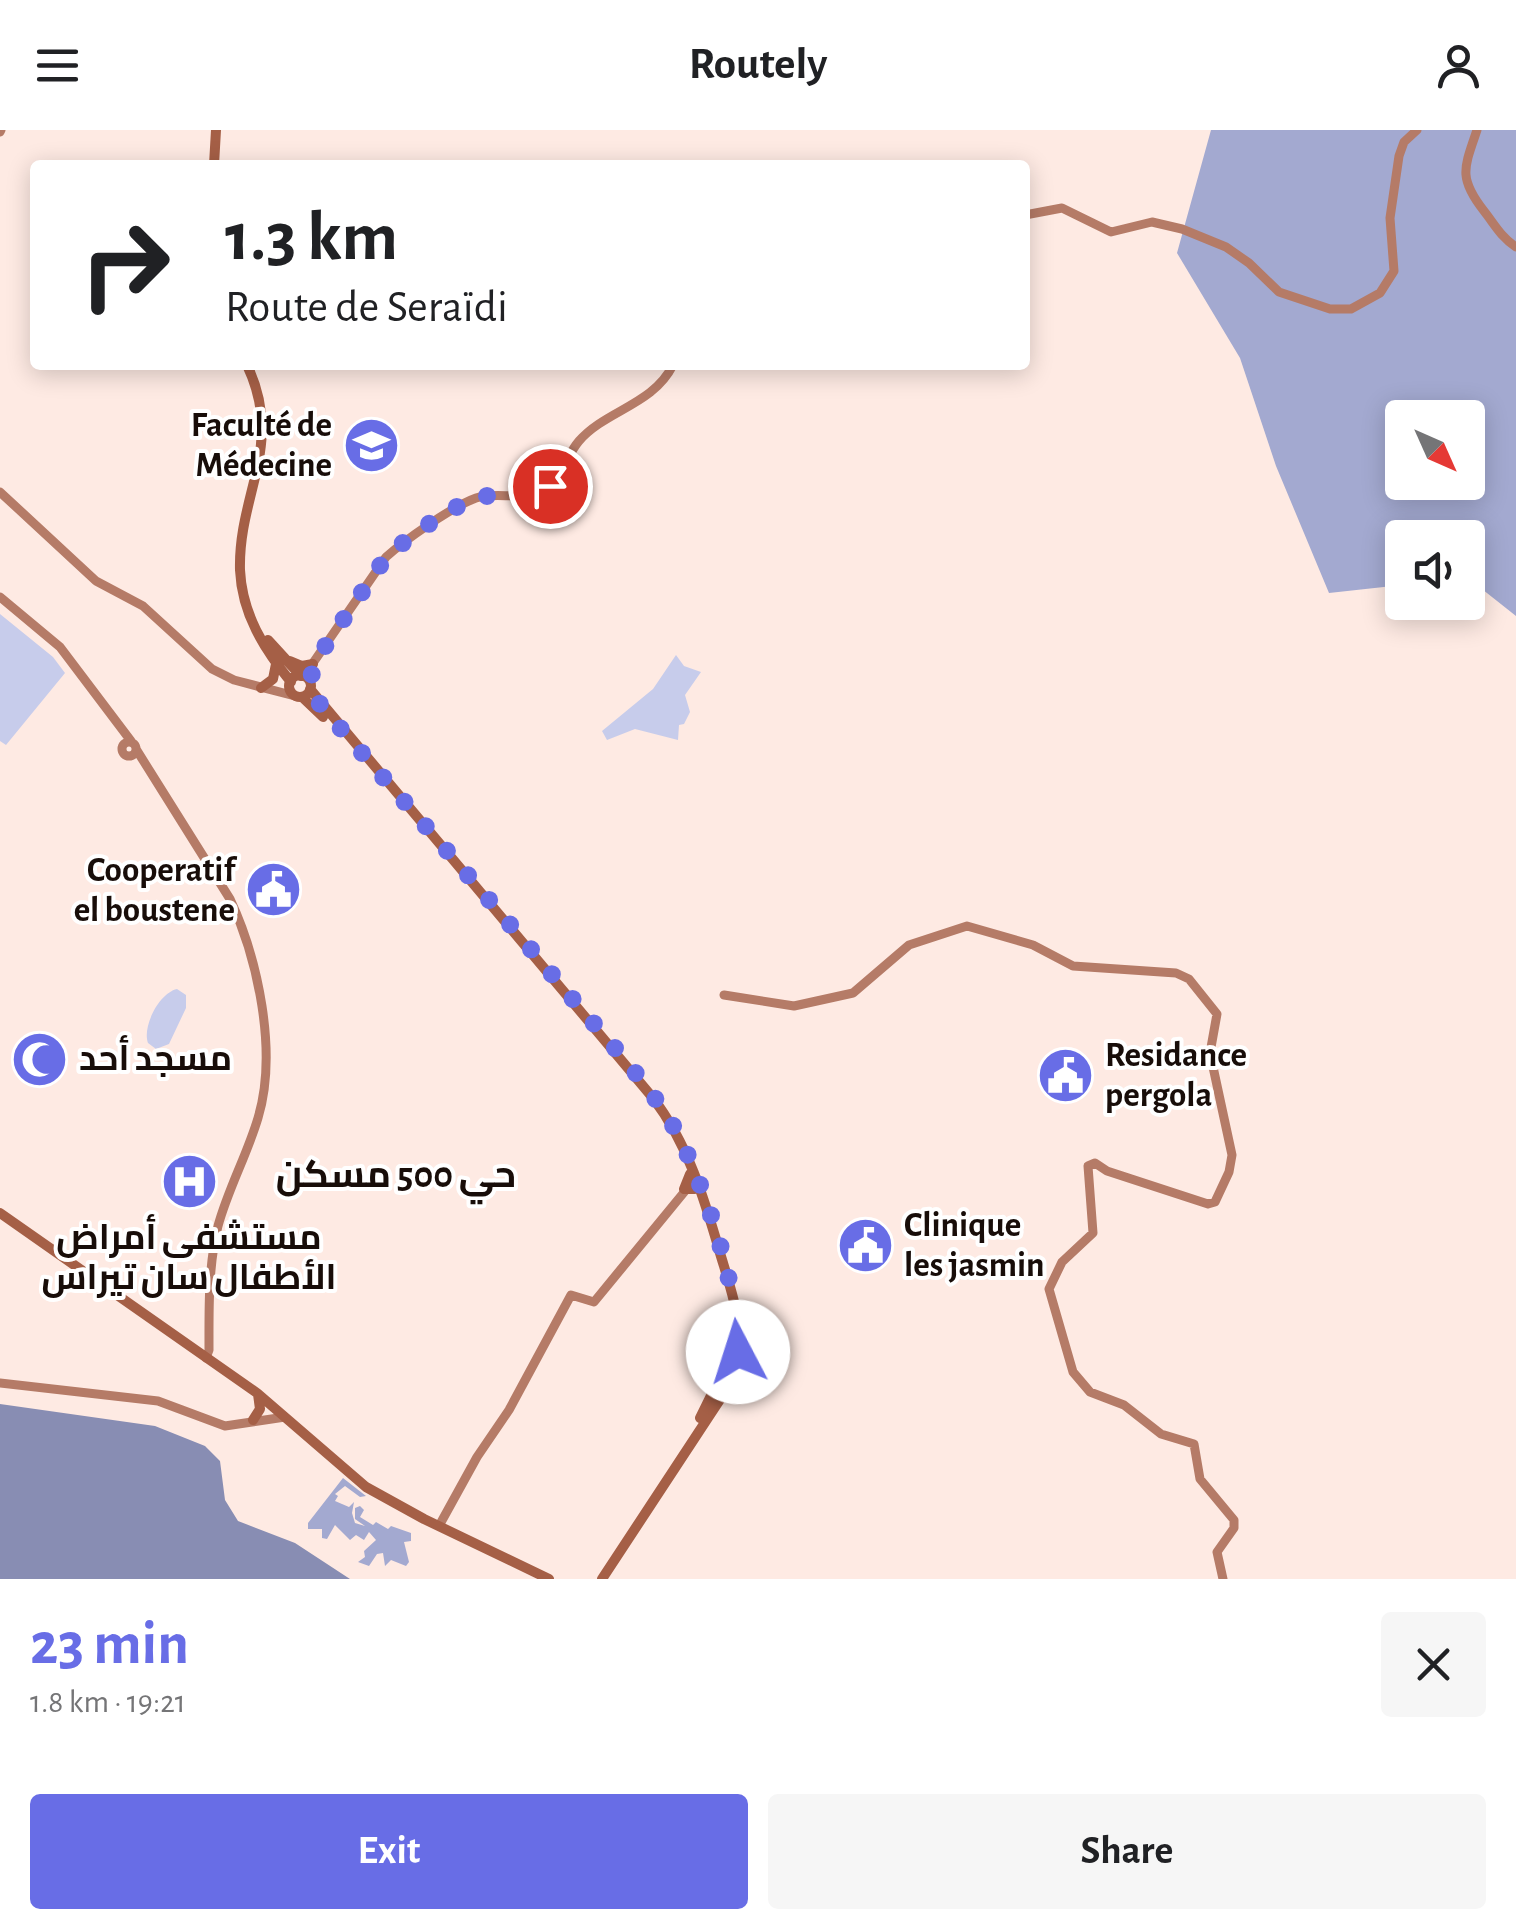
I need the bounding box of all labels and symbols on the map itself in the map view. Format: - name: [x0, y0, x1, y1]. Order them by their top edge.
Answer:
- north arrow: [1385, 400, 1485, 500]
- place label: Faculté de Médecine: [191, 408, 332, 483]
- school or university icon: Faculté de Médecine: [341, 415, 401, 475]
- pin: [508, 444, 593, 529]
- place label: Cooperatif el boustene: [74, 853, 237, 928]
- public building icon: Cooperatif el boustene: [244, 860, 304, 920]
- mosque icon: مسجد أحد: [10, 1029, 70, 1089]
- place label: مسجد أحد: [79, 1035, 232, 1077]
- place label: Residance pergola: [1105, 1038, 1247, 1113]
- public building icon: Residance pergola: [1036, 1045, 1096, 1105]
- hospital icon: مستشفى أمراض الأطفال سان تيراس: [159, 1152, 219, 1212]
- district label: حي 500 مسكن: [276, 1157, 516, 1205]
- place label: Clinique les jasmin: [904, 1208, 1045, 1283]
- place label: مستشفى أمراض الأطفال سان تيراس: [42, 1214, 336, 1298]
- public building icon: Clinique les jasmin: [835, 1215, 895, 1275]
- position arrow: [686, 1300, 790, 1404]

